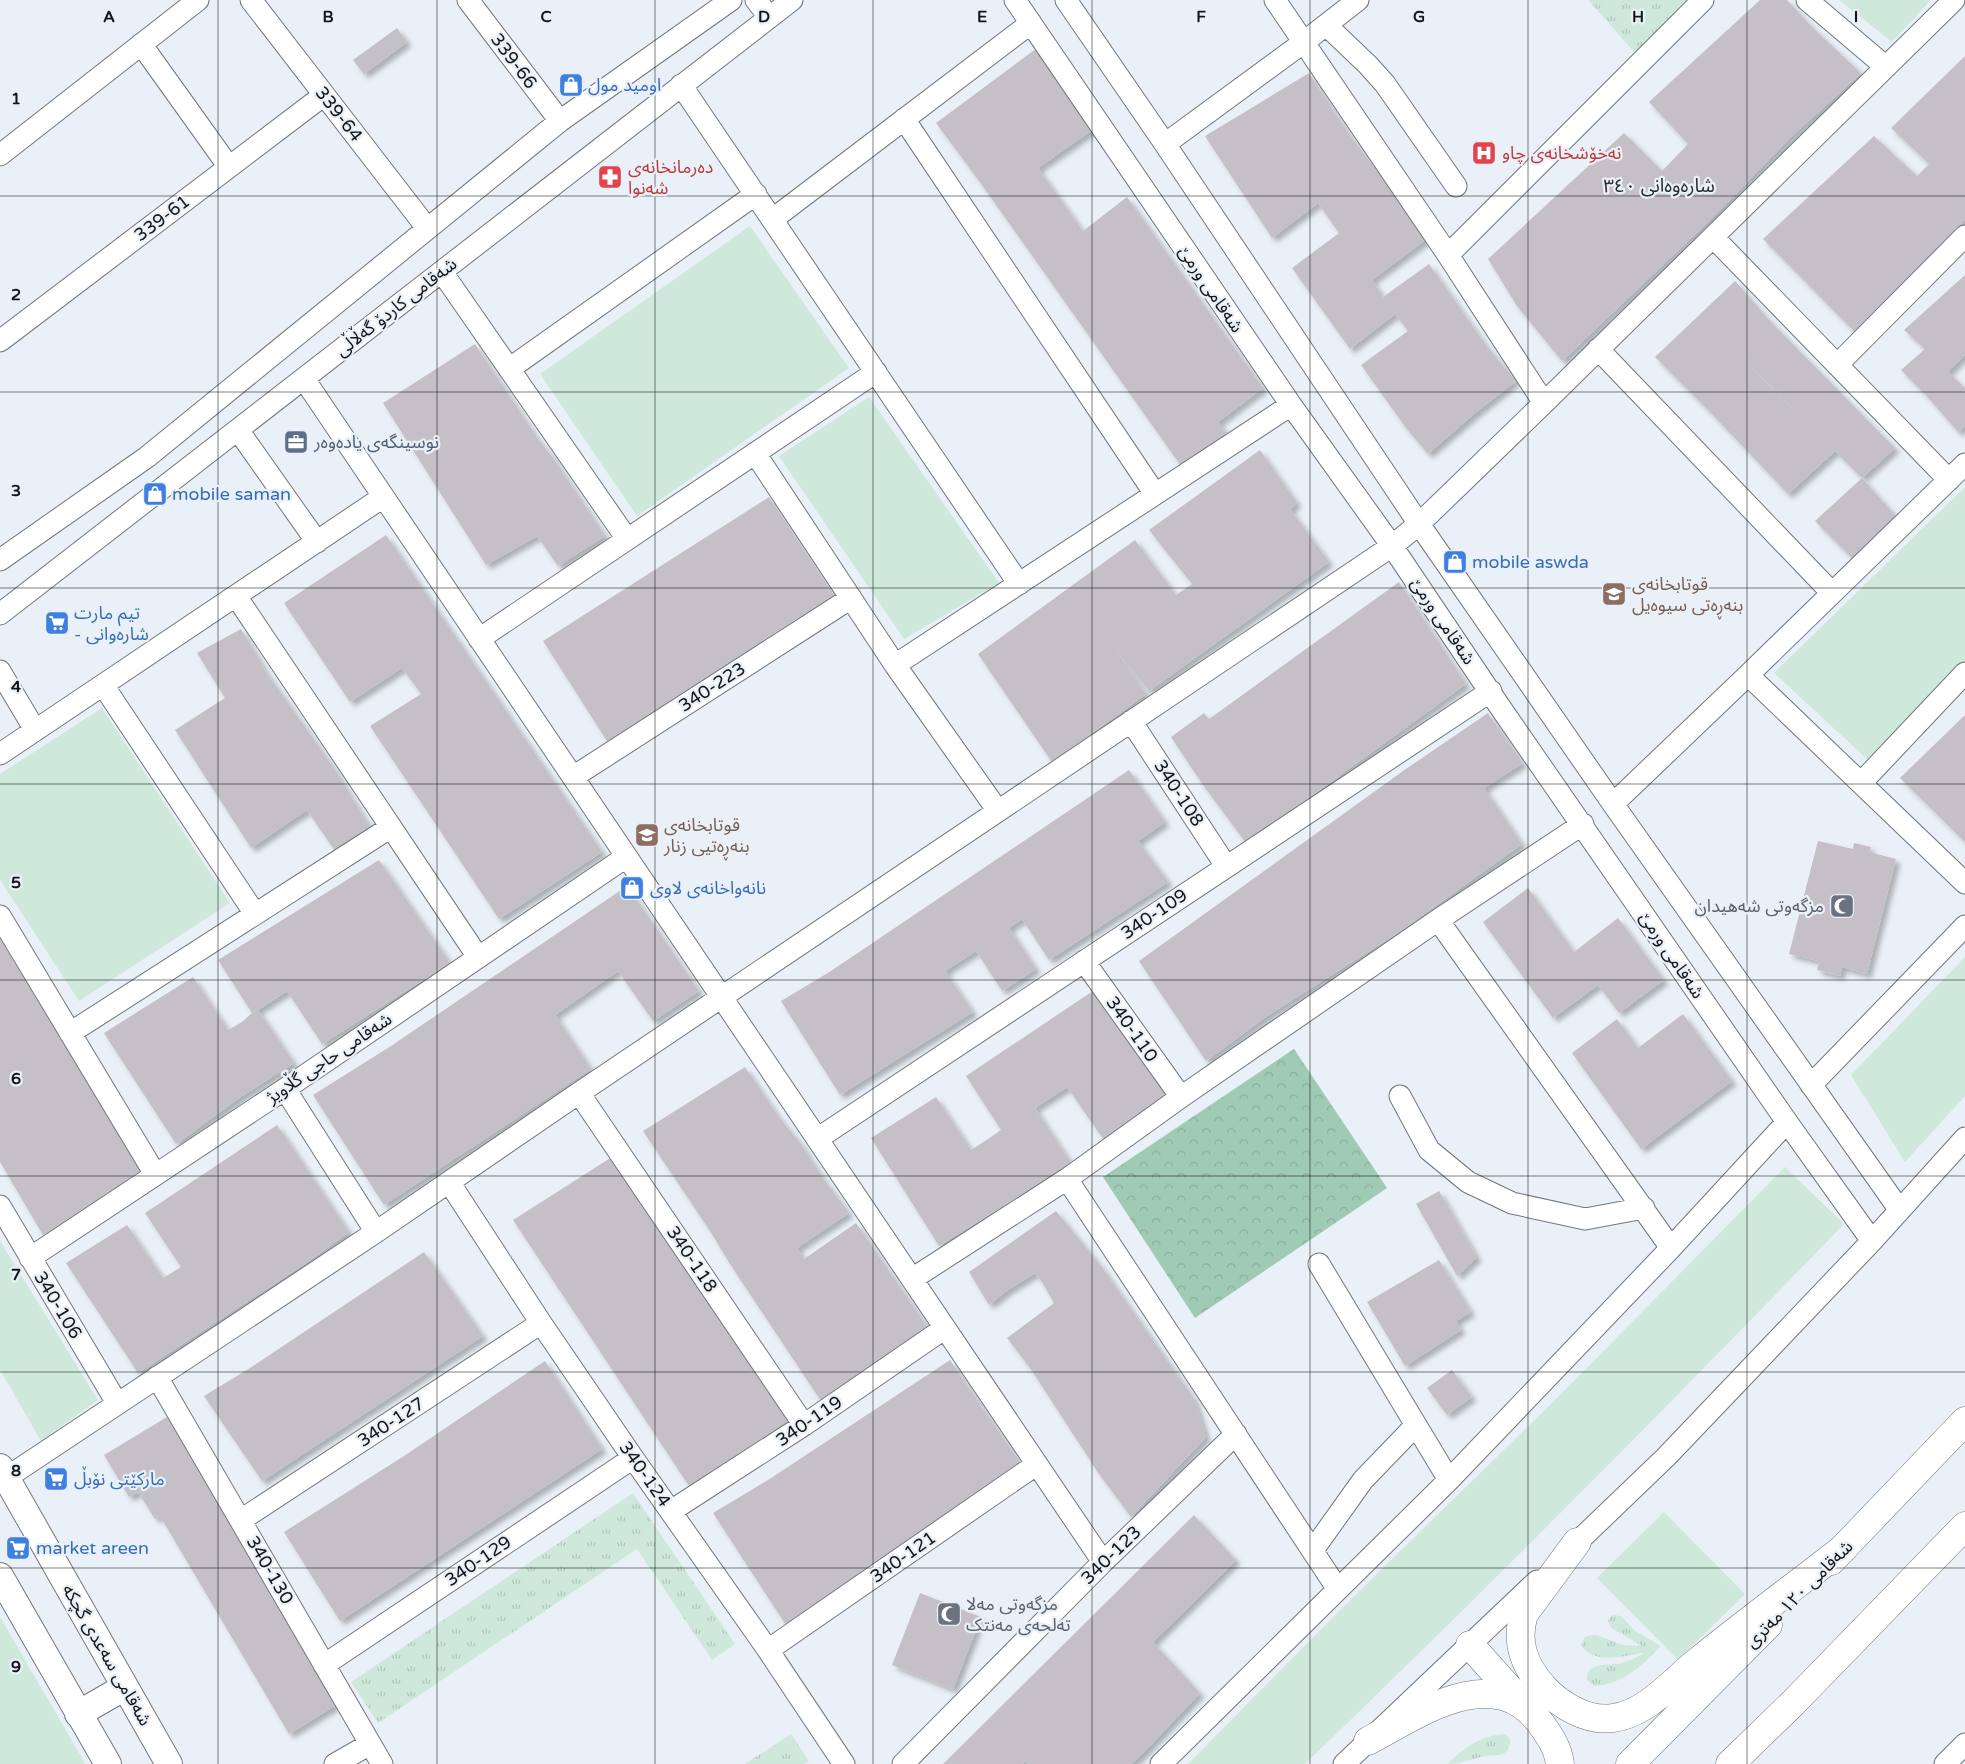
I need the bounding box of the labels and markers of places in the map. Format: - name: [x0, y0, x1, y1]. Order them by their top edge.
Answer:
- shop icon: اوميد مول: [558, 72, 584, 98]
- place label: اوميد مول: [588, 74, 661, 96]
- hospital icon: نەخۆشخانەی چاو: [1471, 140, 1497, 166]
- place label: نەخۆشخانەی چاو: [1502, 142, 1621, 164]
- place label: دەرمانخانەی شەنوا: [628, 156, 713, 199]
- pharmacy icon: دەرمانخانەی شەنوا: [597, 164, 623, 190]
- office icon: نوسینگەی یادەوەر: [283, 429, 309, 455]
- place label: نوسینگەی یادەوەر: [313, 431, 439, 453]
- shop icon: mobile saman: [142, 481, 168, 507]
- place label: mobile saman: [172, 483, 291, 505]
- shop icon: mobile aswda: [1442, 549, 1468, 575]
- place label: mobile aswda: [1472, 551, 1589, 573]
- place label: قوتابخانەی بنەڕەتی سیوەیل: [1632, 573, 1743, 620]
- school or university icon: قوتابخانەی بنەڕەتی سیوەیل: [1601, 581, 1627, 607]
- place label: تیم مارت - شارەوانی: [74, 602, 149, 645]
- supermarket icon: تیم مارت - شارەوانی: [44, 610, 70, 636]
- place label: قوتابخانەی بنەڕەتیی زنار: [663, 814, 750, 861]
- school or university icon: قوتابخانەی بنەڕەتیی زنار: [634, 822, 660, 848]
- shop icon: نانەواخانەی لاوی: [619, 875, 645, 901]
- place label: نانەواخانەی لاوی: [650, 877, 766, 899]
- mosque icon: مزگەوتی شەهیدان: [1829, 893, 1855, 919]
- place label: مزگەوتی شەهیدان: [1695, 895, 1824, 917]
- supermarket icon: مارکێتی نۆبڵ: [43, 1466, 69, 1492]
- place label: مارکێتی نۆبڵ: [74, 1466, 165, 1490]
- supermarket icon: market areen: [5, 1535, 31, 1561]
- place label: market areen: [36, 1537, 149, 1559]
- place label: مزگەوتی مەلا تەلحەی مەنتک: [966, 1593, 1071, 1636]
- mosque icon: مزگەوتی مەلا تەلحەی مەنتک: [936, 1601, 962, 1627]

